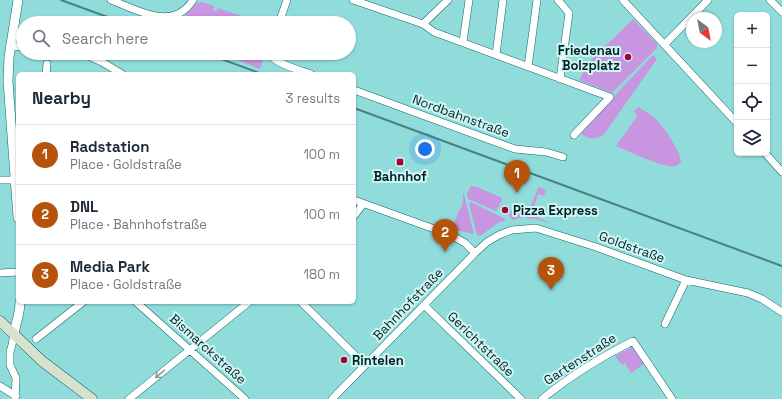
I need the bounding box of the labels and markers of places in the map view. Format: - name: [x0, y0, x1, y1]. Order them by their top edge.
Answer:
- place label: Friedenau Bolzplatz: [558, 42, 620, 74]
- marker: Friedenau Bolzplatz: [623, 52, 633, 62]
- marker: Bahnhof: [395, 157, 405, 167]
- pin: 1: [504, 160, 530, 193]
- place label: Bahnhof: [373, 168, 427, 185]
- place label: Pizza Express: [513, 202, 598, 219]
- marker: Pizza Express: [500, 205, 510, 215]
- pin: 2: [432, 219, 458, 252]
- pin: 3: [538, 257, 564, 290]
- place label: Rintelen: [352, 352, 404, 369]
- marker: Rintelen: [339, 355, 349, 365]

